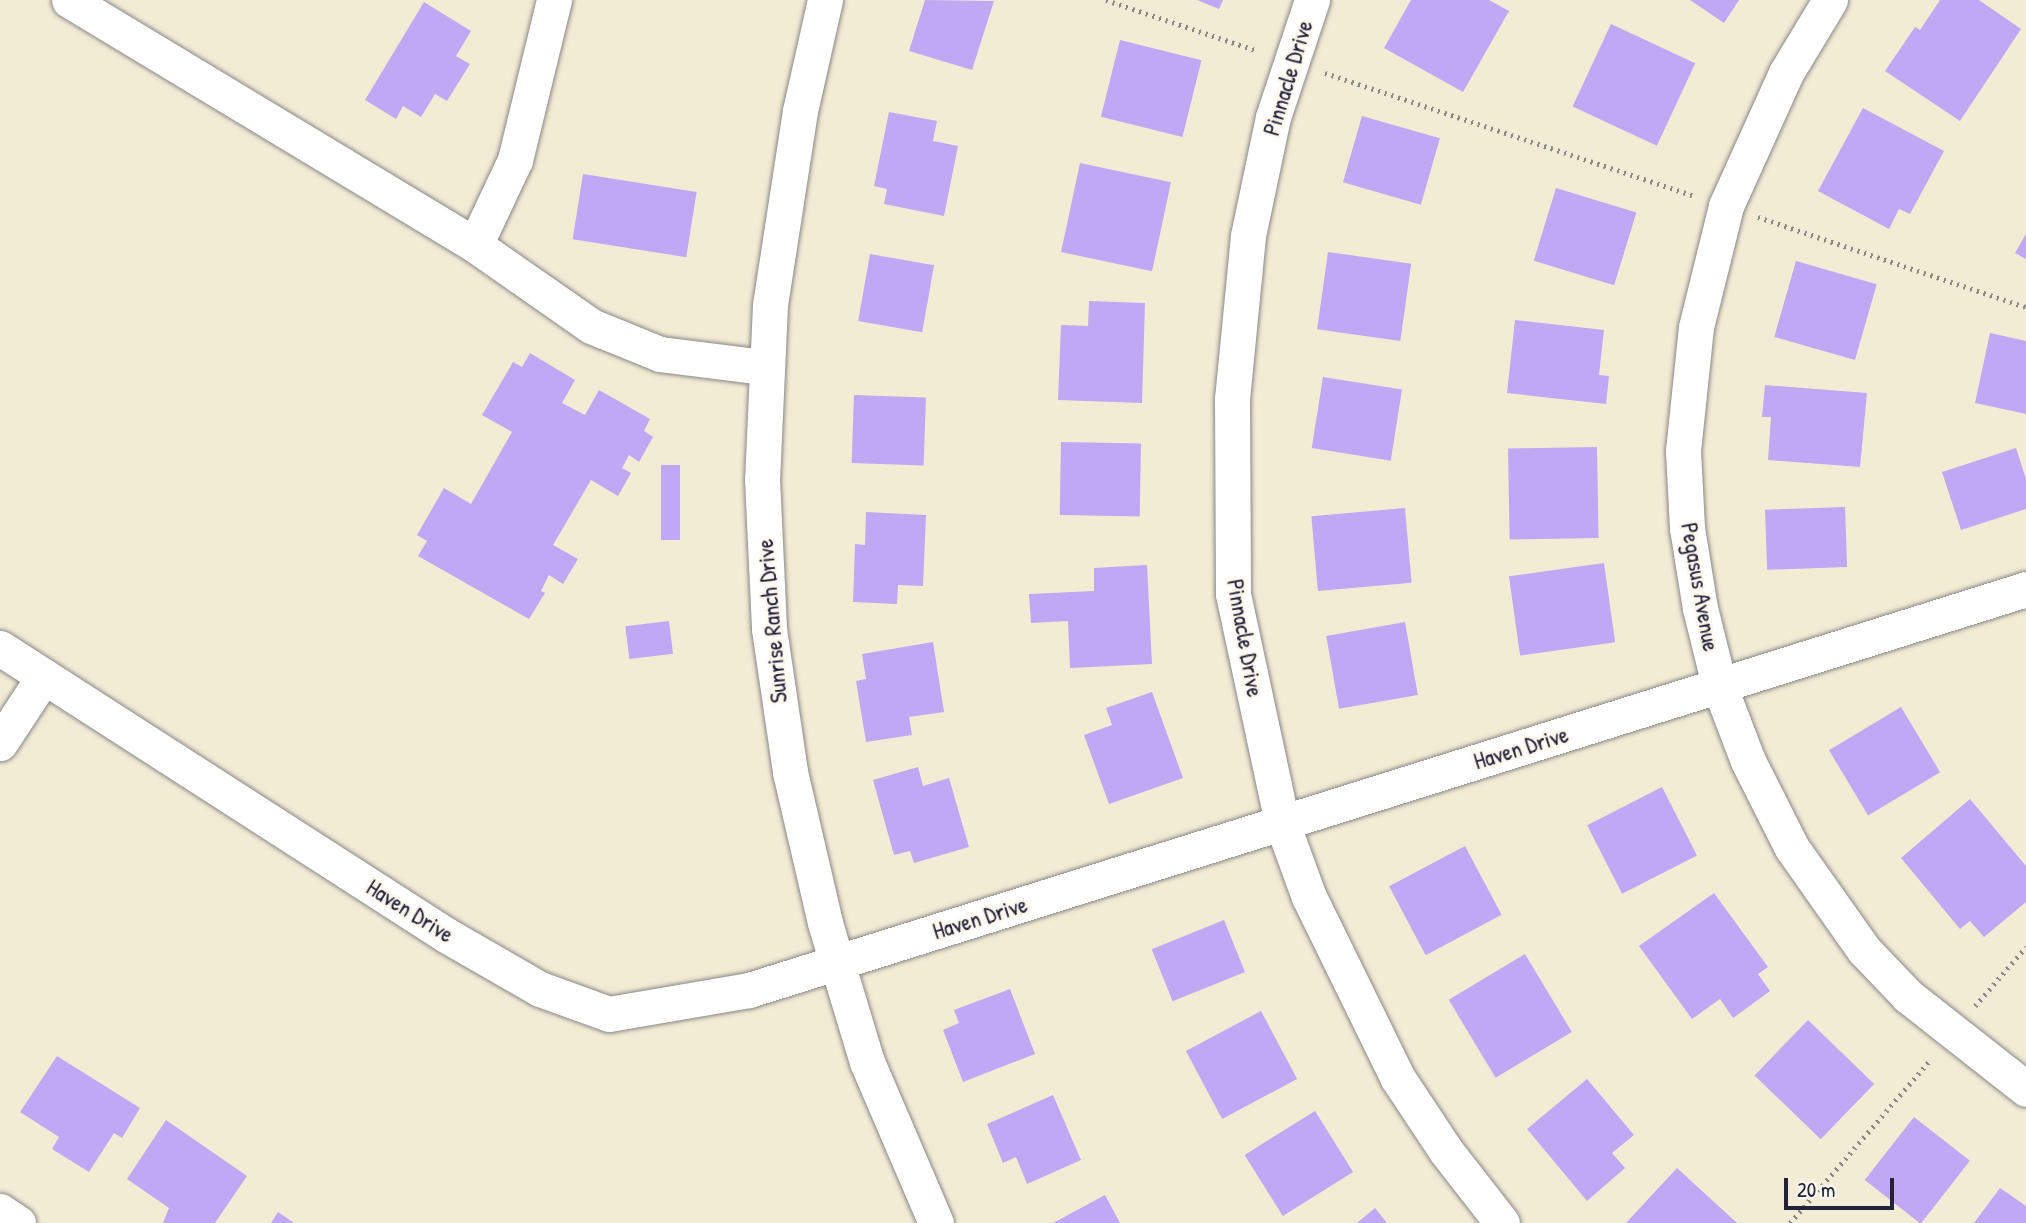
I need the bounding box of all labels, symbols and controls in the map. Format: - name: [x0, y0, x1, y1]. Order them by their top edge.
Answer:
- street label: Pinnacle Drive: [1257, 17, 1319, 139]
- street label: Pegasus Avenue: [1675, 521, 1725, 653]
- street label: Sunrise Ranch Drive: [751, 538, 793, 704]
- street label: Pinnacle Drive: [1221, 577, 1269, 699]
- street label: Haven Drive: [1471, 721, 1571, 775]
- street label: Haven Drive: [362, 874, 458, 948]
- street label: Haven Drive: [930, 891, 1030, 945]
- scale bar: [1788, 1164, 1898, 1208]
- text: 20 m: [1797, 1175, 1835, 1204]

